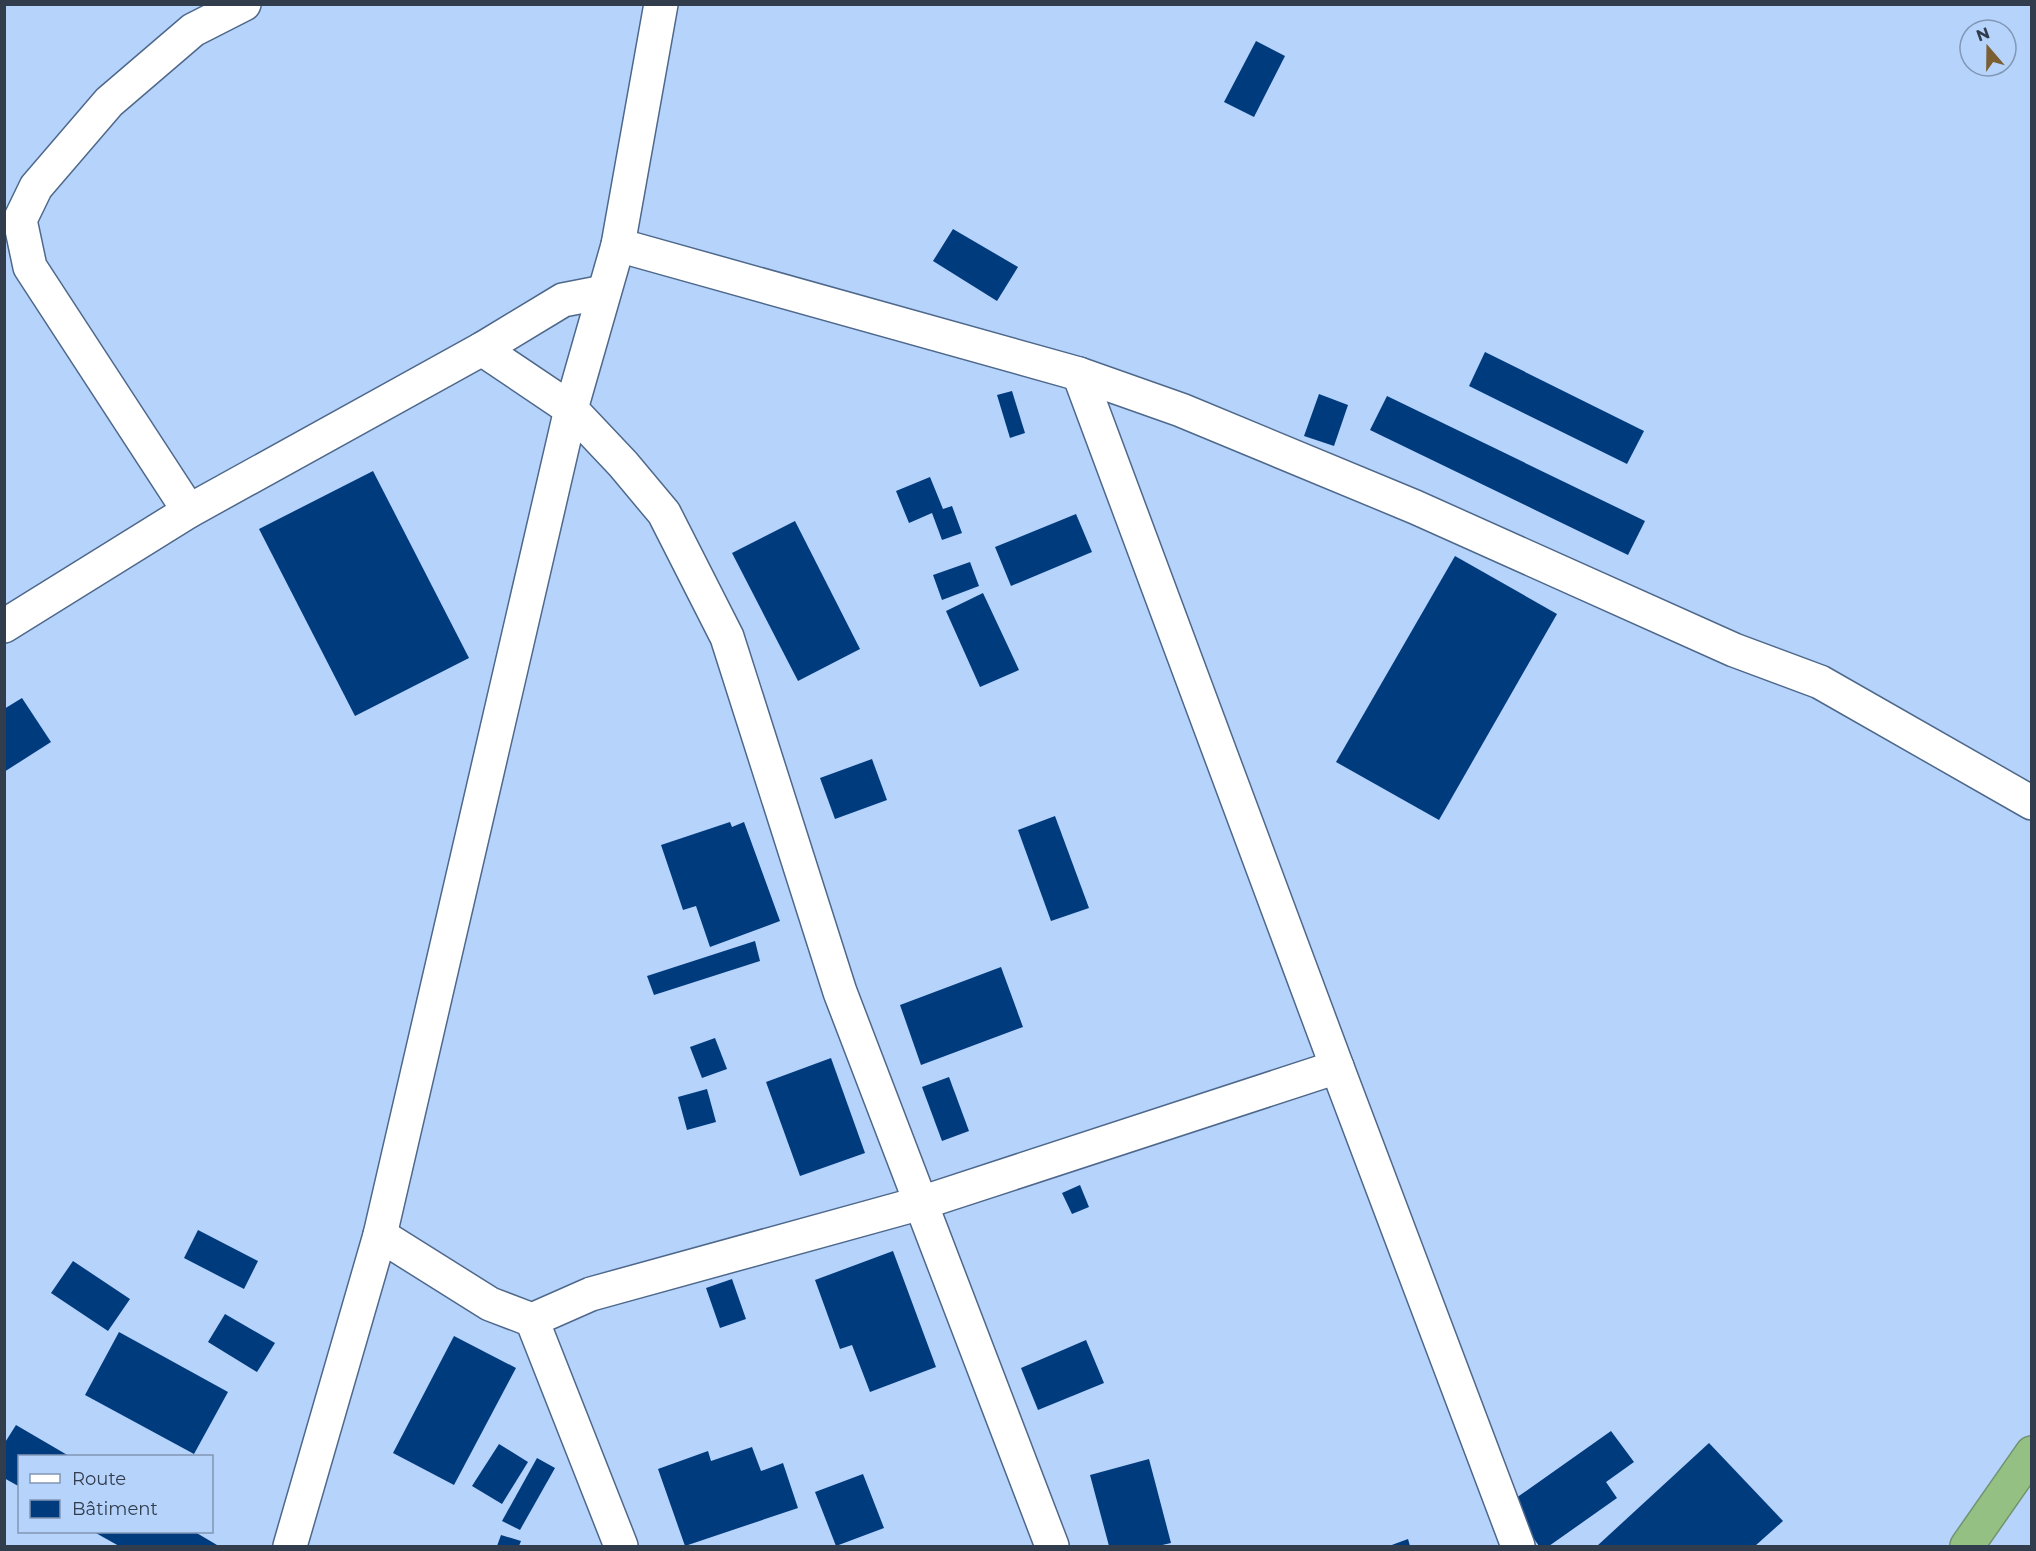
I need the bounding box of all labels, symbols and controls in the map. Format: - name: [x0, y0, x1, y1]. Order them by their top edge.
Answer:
- north arrow: [1958, 18, 2018, 78]
- text: N: [1974, 23, 1992, 46]
- legend: [18, 1455, 213, 1533]
- text: Route: [72, 1468, 126, 1490]
- text: Bâtiment: [72, 1498, 158, 1520]

